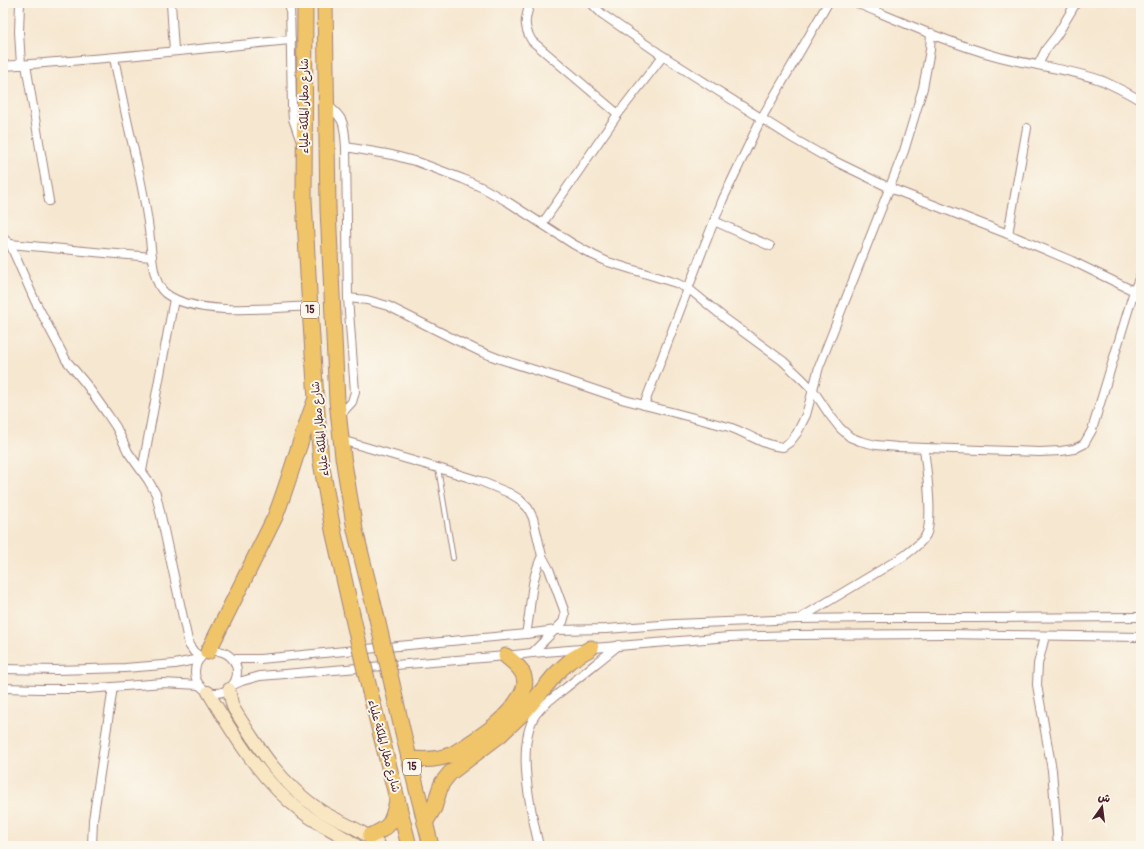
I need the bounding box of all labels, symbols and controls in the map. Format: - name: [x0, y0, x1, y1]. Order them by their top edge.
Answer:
- street label: شارع مطار الملكة علياء: [298, 58, 313, 154]
- road number: 15: [301, 302, 319, 318]
- street label: شارع مطار الملكة علياء: [309, 381, 333, 477]
- street label: شارع مطار الملكة علياء: [363, 698, 403, 794]
- road number: 15: [403, 759, 421, 775]
- north arrow: [1082, 787, 1122, 827]
- text: ش: [1097, 790, 1112, 806]

